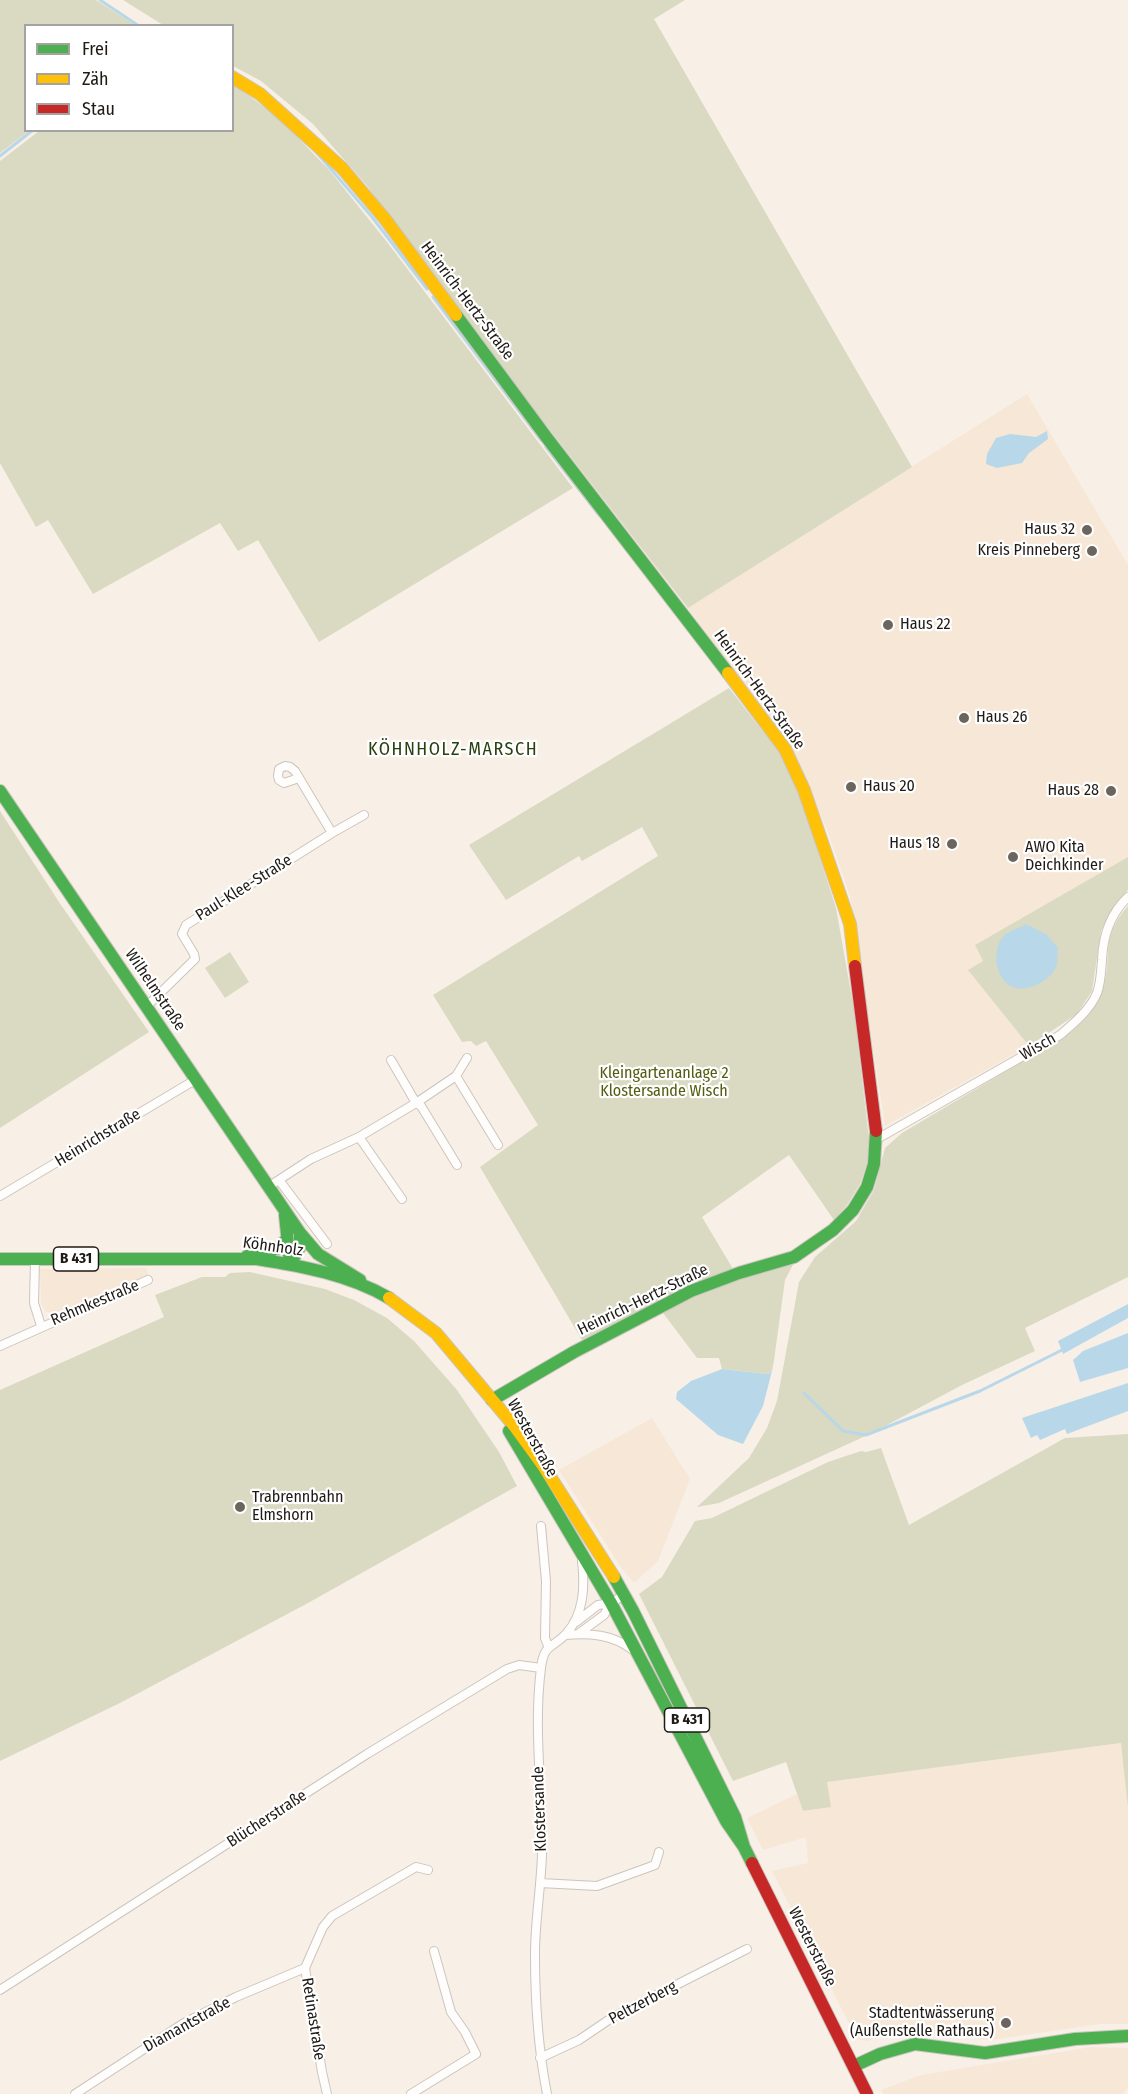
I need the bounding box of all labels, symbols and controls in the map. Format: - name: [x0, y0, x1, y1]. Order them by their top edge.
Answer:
- legend: [24, 24, 234, 132]
- text: Frei: [82, 38, 108, 60]
- text: Zäh: [82, 68, 109, 90]
- text: Stau: [82, 98, 115, 120]
- street label: Heinrich-Hertz-Straße: [416, 238, 518, 364]
- place label: Haus 32: [1024, 520, 1075, 540]
- marker: Haus 32: [1080, 523, 1094, 537]
- place label: Kreis Pinneberg: [977, 541, 1080, 561]
- marker: Kreis Pinneberg: [1085, 544, 1099, 558]
- place label: Haus 22: [900, 615, 951, 635]
- marker: Haus 22: [881, 618, 895, 632]
- street label: Heinrich-Hertz-Straße: [709, 627, 809, 753]
- place label: Haus 26: [976, 708, 1027, 728]
- marker: Haus 26: [957, 711, 971, 725]
- district label: KÖHNHOLZ-MARSCH: [368, 739, 538, 761]
- place label: Haus 20: [863, 777, 915, 797]
- marker: Haus 20: [844, 780, 858, 794]
- place label: Haus 28: [1047, 781, 1099, 801]
- marker: Haus 28: [1104, 784, 1118, 798]
- place label: Haus 18: [889, 834, 940, 854]
- marker: Haus 18: [945, 837, 959, 851]
- place label: AWO Kita Deichkinder: [1025, 838, 1103, 876]
- marker: AWO Kita Deichkinder: [1006, 850, 1020, 864]
- street label: Paul-Klee-Straße: [192, 851, 296, 925]
- street label: Wilhelmstraße: [121, 945, 189, 1035]
- street label: Wisch: [1017, 1029, 1059, 1065]
- park label: Kleingartenanlage 2 Klostersande Wisch: [599, 1064, 729, 1102]
- street label: Heinrichstraße: [52, 1105, 144, 1171]
- street label: Köhnholz: [241, 1233, 305, 1261]
- road number: B 431: [54, 1247, 98, 1271]
- street label: Heinrich-Hertz-Straße: [575, 1260, 711, 1340]
- street label: Rehmkestraße: [48, 1276, 142, 1330]
- street label: Westerstraße: [503, 1396, 561, 1480]
- place label: Trabrennbahn Elmshorn: [252, 1488, 343, 1526]
- marker: Trabrennbahn Elmshorn: [233, 1500, 247, 1514]
- road number: B 431: [664, 1708, 710, 1732]
- street label: Klostersande: [529, 1766, 551, 1852]
- street label: Blücherstraße: [223, 1786, 311, 1852]
- street label: Westerstraße: [784, 1904, 840, 1990]
- street label: Retinastraße: [297, 1976, 329, 2062]
- street label: Peltzerberg: [606, 1977, 680, 2029]
- street label: Diamantstraße: [140, 1993, 234, 2057]
- place label: Stadtentwässerung (Außenstelle Rathaus): [850, 2004, 994, 2042]
- marker: Stadtentwässerung (Außenstelle Rathaus): [999, 2016, 1013, 2030]

